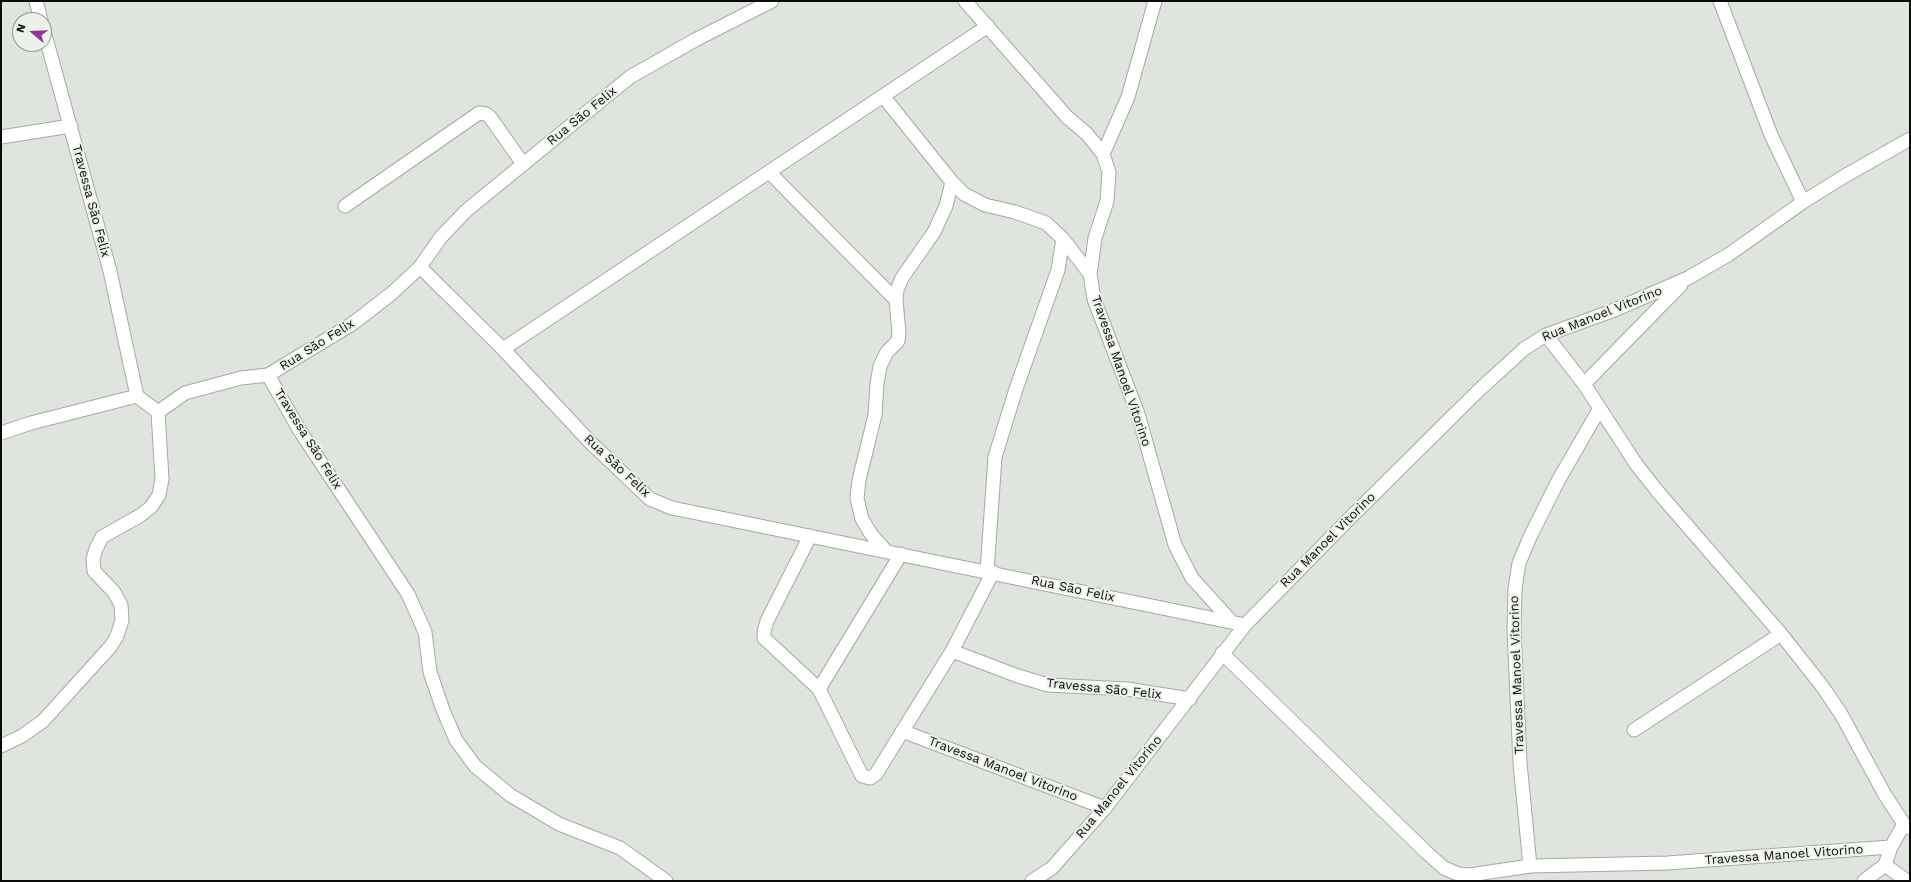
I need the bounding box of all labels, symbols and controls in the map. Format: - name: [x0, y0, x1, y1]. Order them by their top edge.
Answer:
- north arrow: [12, 12, 52, 52]
- text: N: [14, 22, 29, 34]
- street label: Rua São Felix: [544, 83, 620, 149]
- street label: Travessa São Felix: [68, 143, 114, 259]
- street label: Rua Manoel Vitorino: [1540, 283, 1664, 345]
- street label: Travessa Manoel Vitorino: [1088, 293, 1154, 449]
- street label: Rua São Felix: [277, 316, 357, 374]
- street label: Travessa São Felix: [271, 386, 345, 492]
- street label: Rua São Felix: [581, 431, 653, 501]
- street label: Rua Manoel Vitorino: [1277, 489, 1379, 591]
- street label: Rua São Felix: [1030, 573, 1116, 605]
- street label: Travessa Manoel Vitorino: [1506, 595, 1528, 755]
- street label: Travessa São Felix: [1046, 675, 1162, 703]
- street label: Rua Manoel Vitorino: [1073, 732, 1165, 842]
- street label: Travessa Manoel Vitorino: [926, 733, 1080, 805]
- street label: Travessa Manoel Vitorino: [1704, 842, 1864, 868]

